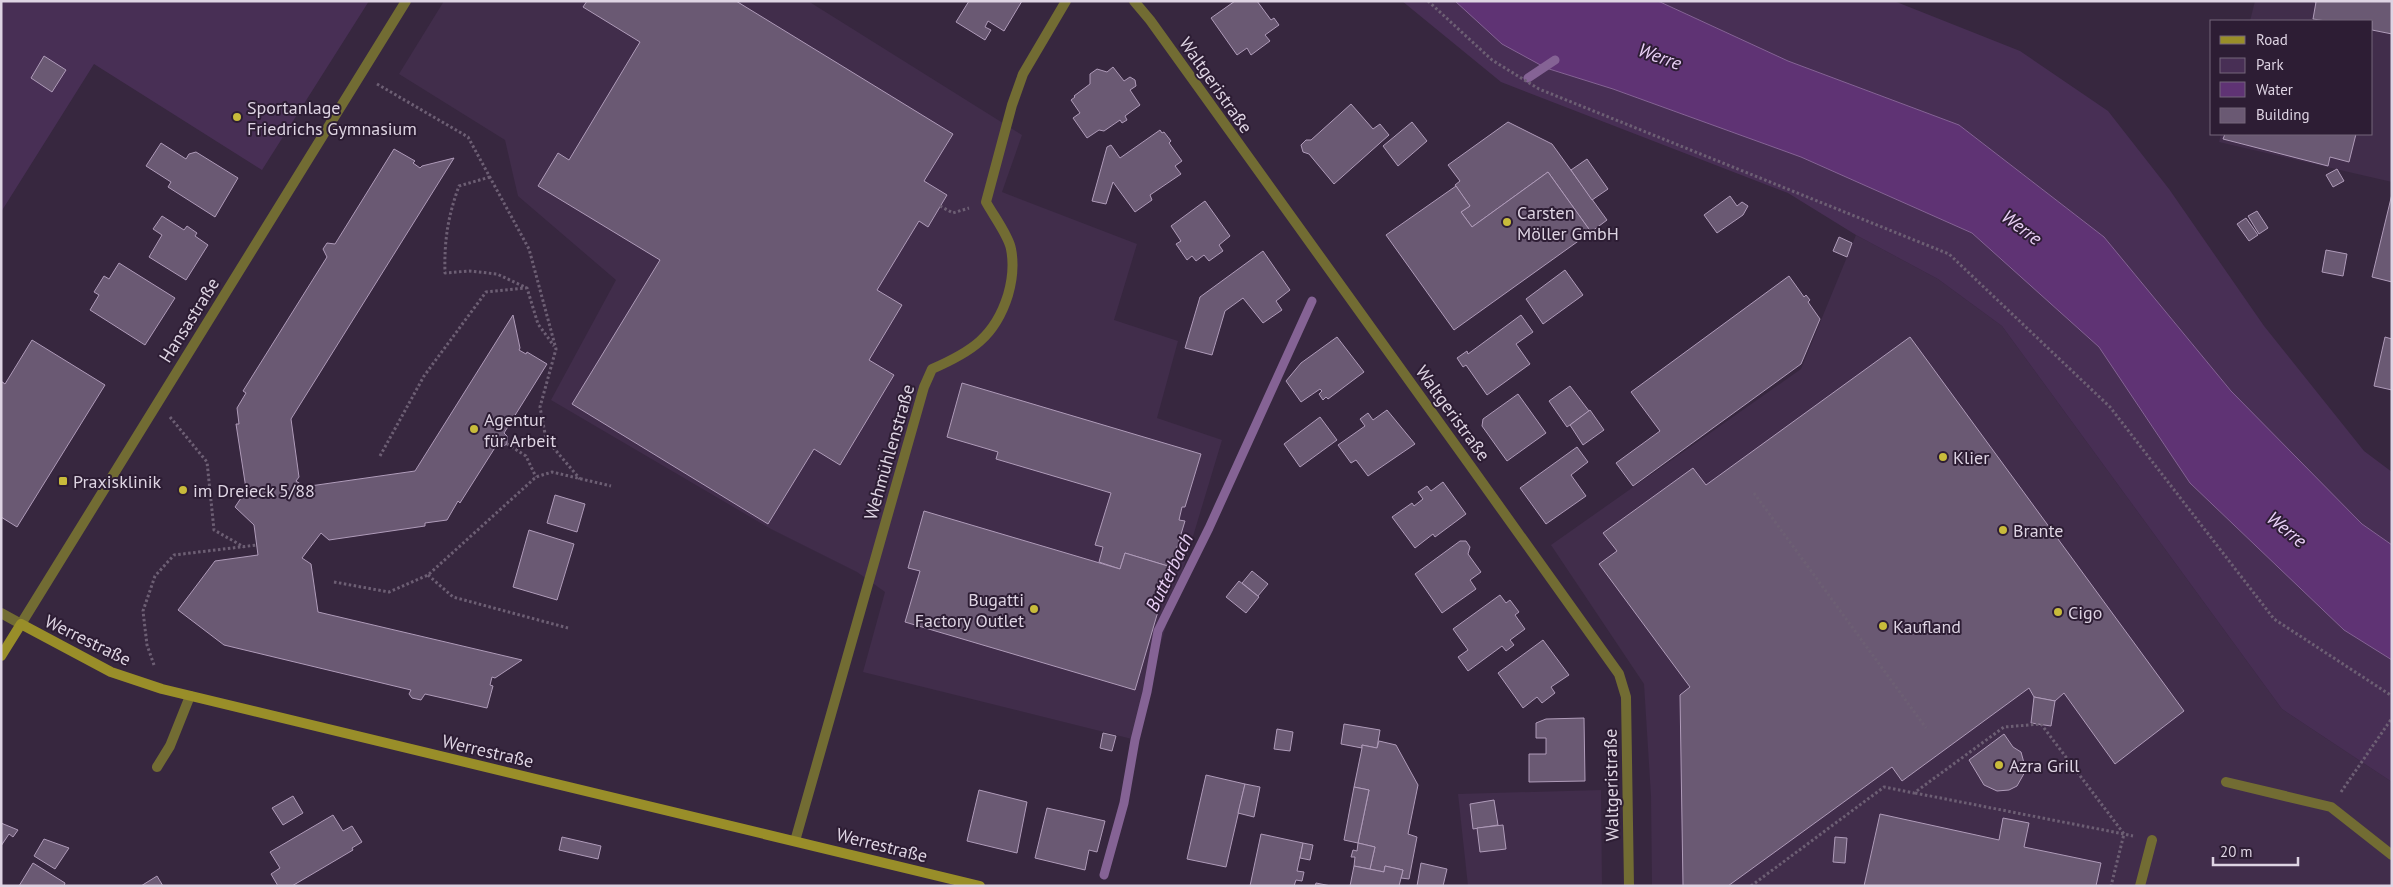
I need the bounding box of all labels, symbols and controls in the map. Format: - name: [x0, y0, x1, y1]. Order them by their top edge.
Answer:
- legend: [2210, 20, 2373, 135]
- text: Road: [2256, 30, 2288, 49]
- street label: Waltgeristraße: [1174, 32, 1258, 138]
- water label: Werre: [1635, 37, 1685, 75]
- text: Park: [2256, 55, 2284, 74]
- text: Water: [2256, 80, 2293, 99]
- place label: Sportanlage Friedrichs Gymnasium: [247, 96, 417, 140]
- text: Building: [2256, 105, 2310, 124]
- marker: Sportanlage Friedrichs Gymnasium: [231, 111, 243, 123]
- place label: Carsten Möller GmbH: [1517, 201, 1619, 245]
- water label: Werre: [1997, 204, 2047, 250]
- marker: Carsten Möller GmbH: [1501, 216, 1513, 228]
- street label: Hansastraße: [154, 273, 224, 367]
- street label: Waltgeristraße: [1411, 361, 1495, 465]
- street label: Wehmühlenstraße: [859, 382, 919, 522]
- place label: Agentur für Arbeit: [484, 408, 556, 452]
- marker: Agentur für Arbeit: [468, 423, 480, 435]
- place label: Klier: [1953, 446, 1989, 469]
- marker: Klier: [1937, 451, 1949, 463]
- place label: Praxisklinik: [73, 470, 162, 493]
- marker: Praxisklinik: [57, 475, 69, 487]
- place label: im Dreieck 5/88: [193, 479, 315, 502]
- marker: im Dreieck 5/88: [177, 484, 189, 496]
- water label: Werre: [2262, 506, 2312, 552]
- place label: Brante: [2013, 519, 2063, 542]
- marker: Brante: [1997, 524, 2009, 536]
- water label: Butterbach: [1140, 529, 1198, 615]
- place label: Bugatti Factory Outlet: [915, 588, 1024, 632]
- place label: Cigo: [2068, 601, 2102, 624]
- marker: Bugatti Factory Outlet: [1028, 603, 1040, 615]
- marker: Cigo: [2052, 606, 2064, 618]
- street label: Werrestraße: [41, 609, 135, 671]
- place label: Kaufland: [1893, 615, 1961, 638]
- marker: Kaufland: [1877, 620, 1889, 632]
- street label: Werrestraße: [440, 729, 536, 773]
- street label: Waltgeristraße: [1599, 729, 1623, 841]
- place label: Azra Grill: [2009, 754, 2080, 777]
- marker: Azra Grill: [1993, 759, 2005, 771]
- street label: Werrestraße: [834, 823, 930, 867]
- scale bar: [2213, 834, 2298, 866]
- text: 20 m: [2220, 842, 2253, 861]

